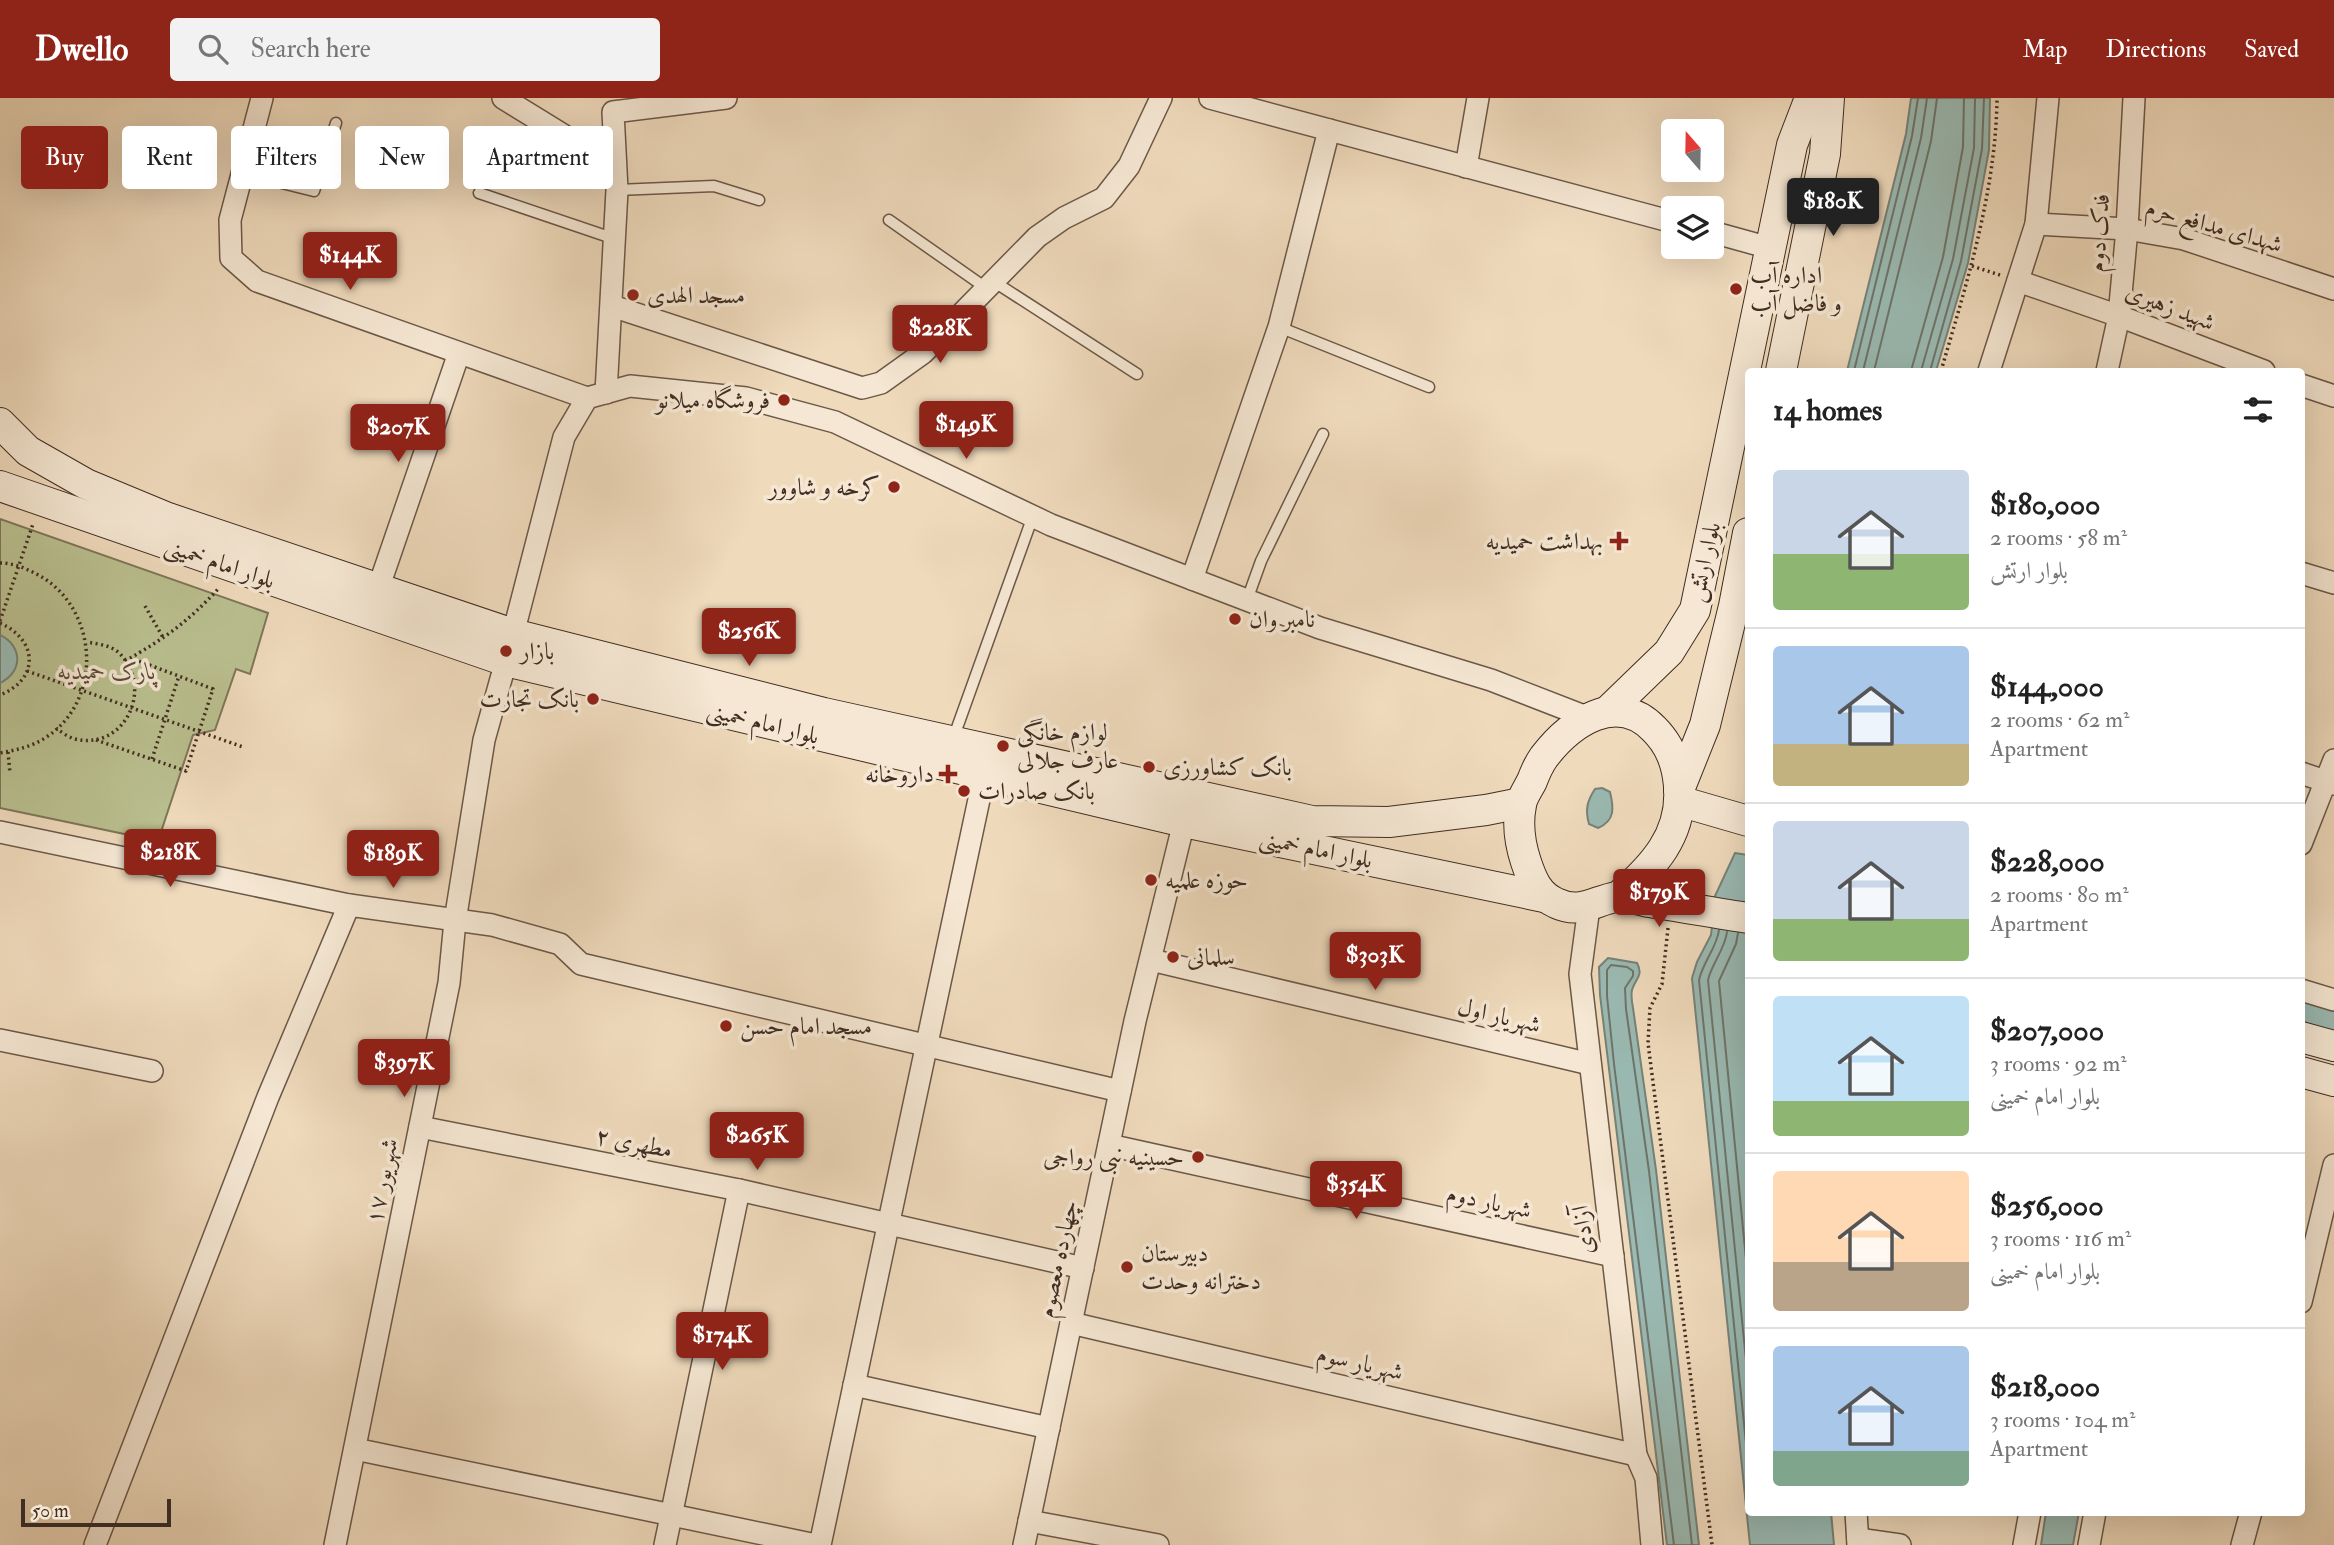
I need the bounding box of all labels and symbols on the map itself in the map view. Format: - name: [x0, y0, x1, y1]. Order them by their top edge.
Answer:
- north arrow: [1661, 119, 1724, 182]
- pin: $180K: [1784, 178, 1882, 238]
- street label: شهدای مدافع حرم: [2140, 192, 2286, 266]
- street label: فدک دوم: [2081, 193, 2122, 274]
- pin: $144K: [301, 232, 399, 292]
- place label: اداره آب و فاضل آب: [1750, 260, 1842, 320]
- street label: شهید زهیری: [2121, 276, 2219, 338]
- place label: مسجد الهدی: [647, 280, 745, 311]
- marker: اداره آب و فاضل آب: [1728, 281, 1744, 297]
- marker: مسجد الهدی: [625, 287, 641, 303]
- pin: $228K: [891, 306, 989, 365]
- place label: فروشگاه میلانو: [654, 385, 770, 416]
- marker: فروشگاه میلانو: [776, 392, 792, 408]
- pin: $149K: [917, 402, 1015, 461]
- pin: $207K: [349, 404, 447, 464]
- place label: کرخه و شاوور: [767, 472, 880, 503]
- marker: کرخه و شاوور: [886, 479, 902, 495]
- street label: بلوار ارتش: [1680, 519, 1728, 605]
- place label: بهداشت حمیدیه: [1486, 526, 1603, 557]
- street label: بلوار امام خمینی: [159, 530, 279, 601]
- marker: بهداشت حمیدیه: [1609, 531, 1629, 551]
- place label: نامبر وان: [1249, 604, 1315, 635]
- pin: $256K: [700, 608, 798, 668]
- marker: نامبر وان: [1227, 611, 1243, 627]
- place label: بازار: [518, 636, 554, 667]
- marker: بازار: [498, 643, 514, 659]
- park label: پارک حمیدیه: [58, 656, 159, 688]
- place label: بانک تجارت: [479, 684, 579, 715]
- marker: بانک تجارت: [585, 691, 601, 707]
- street label: بلوار امام خمینی: [702, 694, 823, 757]
- place label: لوازم خانگی عارف جلالی: [1017, 717, 1118, 776]
- marker: لوازم خانگی عارف جلالی: [995, 738, 1011, 754]
- place label: بانک کشاورزی: [1163, 752, 1292, 783]
- place label: داروخانه: [865, 759, 934, 790]
- marker: بانک کشاورزی: [1141, 759, 1157, 775]
- marker: داروخانه: [940, 766, 956, 782]
- place label: بانک صادرات: [978, 776, 1095, 807]
- marker: بانک صادرات: [956, 783, 972, 799]
- street label: بلوار امام خمینی: [1256, 822, 1375, 881]
- pin: $218K: [121, 830, 219, 889]
- pin: $189K: [344, 830, 442, 890]
- place label: حوزه علمیه: [1165, 865, 1248, 896]
- pin: $179K: [1610, 870, 1708, 929]
- marker: حوزه علمیه: [1143, 872, 1159, 888]
- pin: $303K: [1326, 932, 1424, 992]
- place label: سلمانی: [1187, 942, 1235, 973]
- marker: سلمانی: [1165, 949, 1181, 965]
- street label: شهریار اول: [1454, 991, 1544, 1041]
- place label: مسجد امام حسن: [740, 1011, 872, 1047]
- marker: مسجد امام حسن: [718, 1018, 734, 1034]
- pin: $397K: [355, 1040, 453, 1099]
- pin: $265K: [708, 1112, 806, 1172]
- street label: مطهری ۲: [593, 1120, 675, 1166]
- street label: ۱۷ شهریور: [359, 1136, 405, 1226]
- place label: حسینیه نبی رواجی: [1043, 1142, 1184, 1175]
- marker: حسینیه نبی رواجی: [1190, 1149, 1206, 1165]
- pin: $354K: [1307, 1162, 1405, 1221]
- street label: شهریار دوم: [1442, 1178, 1534, 1231]
- street label: چهارده معصوم: [1030, 1197, 1090, 1322]
- street label: آزادی: [1564, 1201, 1601, 1256]
- place label: دبیرستان دخترانه وحدت: [1141, 1238, 1261, 1297]
- marker: دبیرستان دخترانه وحدت: [1119, 1259, 1135, 1275]
- pin: $174K: [673, 1312, 771, 1372]
- street label: شهریار سوم: [1313, 1338, 1406, 1393]
- scale bar: [21, 1496, 172, 1528]

